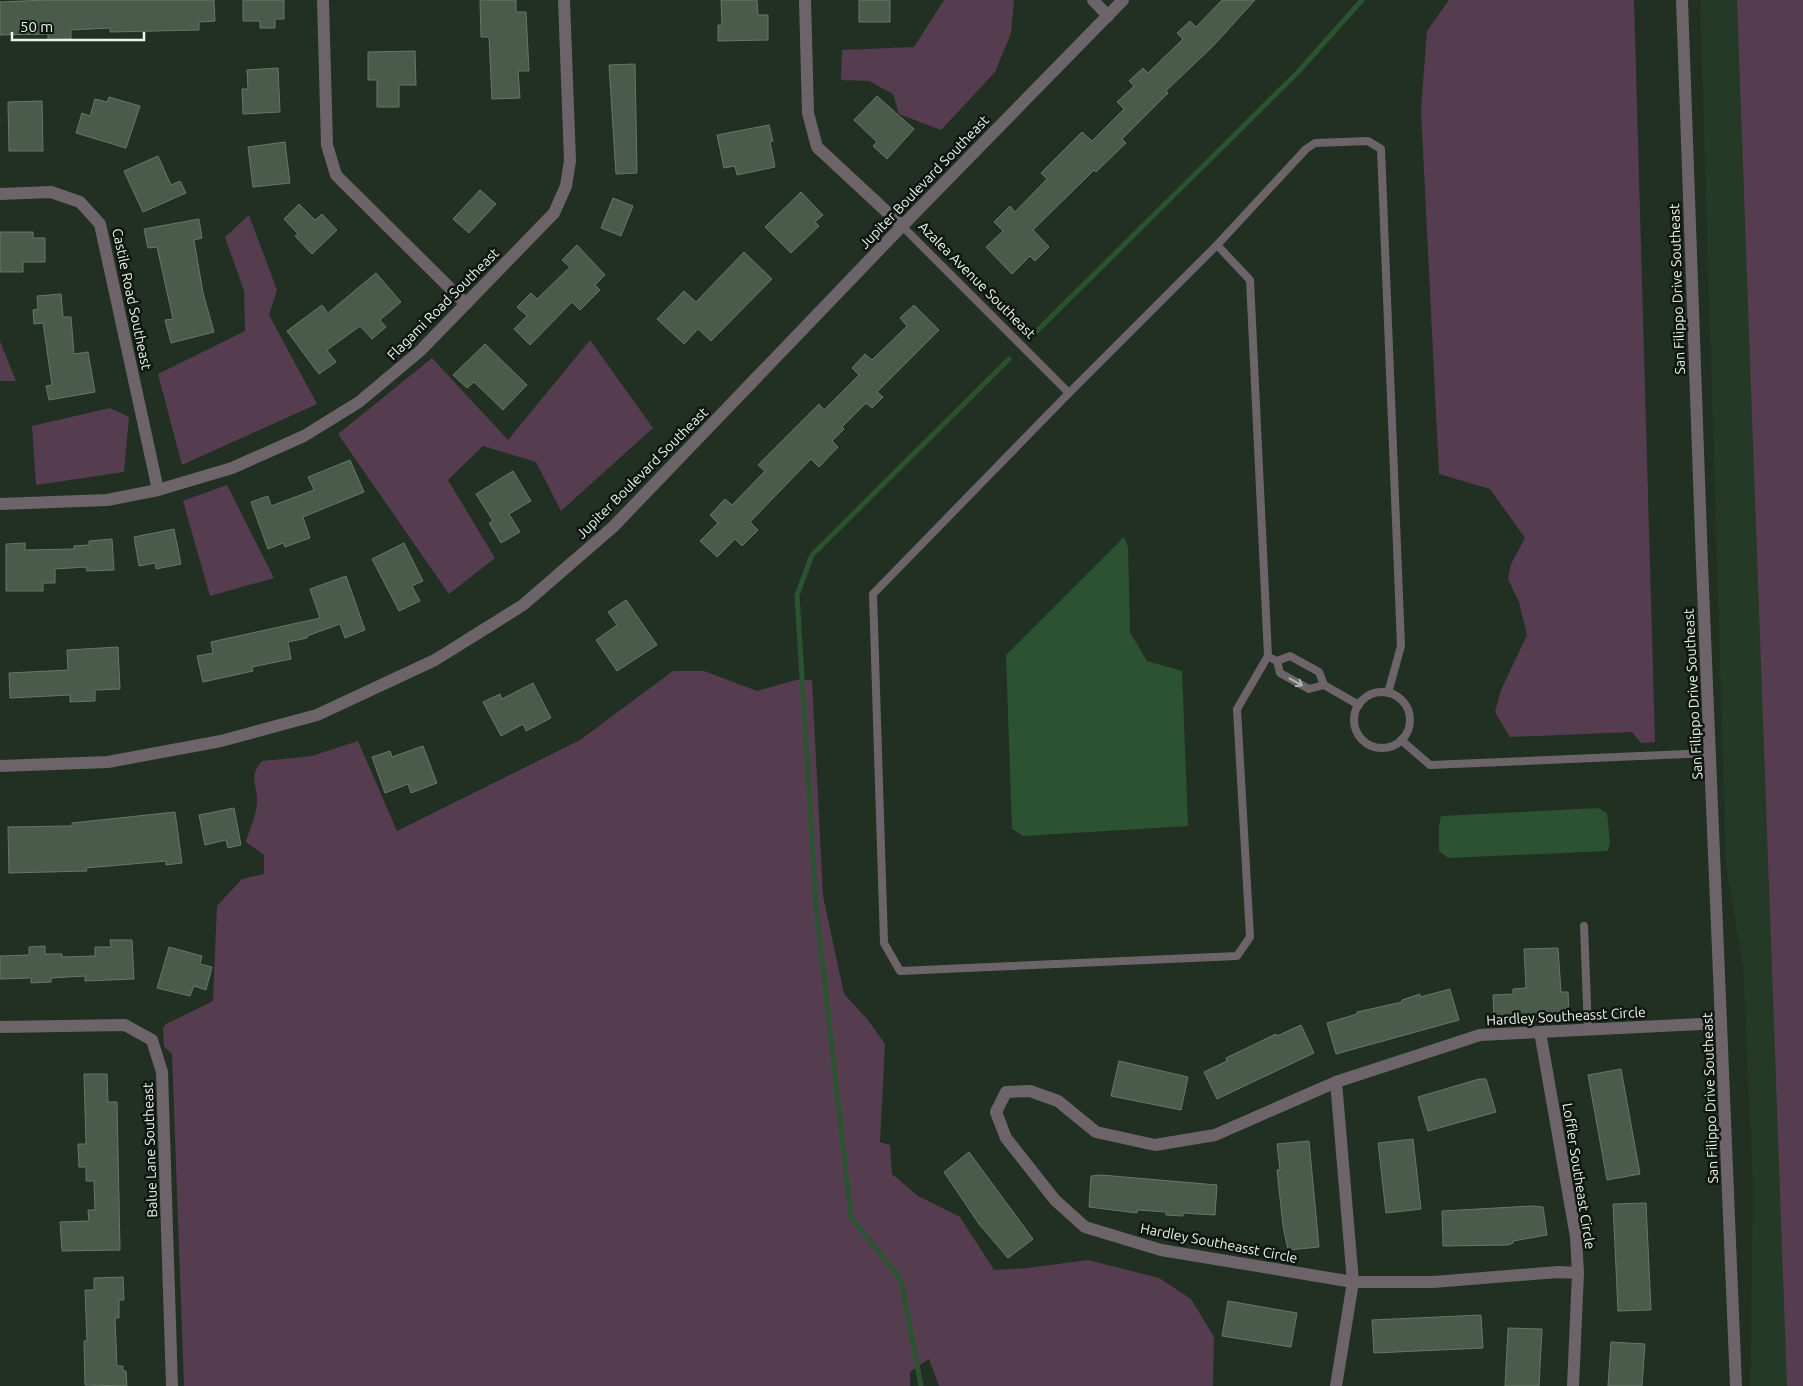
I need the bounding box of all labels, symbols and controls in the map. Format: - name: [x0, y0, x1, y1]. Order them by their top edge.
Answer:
- scale bar: [12, 10, 145, 42]
- text: 50 m: [20, 18, 53, 35]
- street label: Jupiter Boulevard Southeast: [856, 112, 992, 252]
- street label: San Filippo Drive Southeast: [1666, 203, 1688, 375]
- street label: Azalea Avenue Southeast: [915, 218, 1039, 342]
- street label: Castile Road Southeast: [109, 227, 155, 372]
- street label: Flagami Road Southeast: [384, 245, 502, 363]
- street label: Jupiter Boulevard Southeast: [573, 404, 711, 542]
- street label: San Filippo Drive Southeast: [1681, 608, 1705, 780]
- one-way arrow: [1288, 677, 1303, 687]
- street label: Hardley Southeasst Circle: [1486, 1004, 1646, 1028]
- street label: San Filippo Drive Southeast: [1699, 1012, 1721, 1184]
- street label: Balue Lane Southeast: [140, 1082, 160, 1218]
- street label: Loffler Southeast Circle: [1560, 1102, 1598, 1250]
- street label: Hardley Southeasst Circle: [1139, 1220, 1299, 1266]

